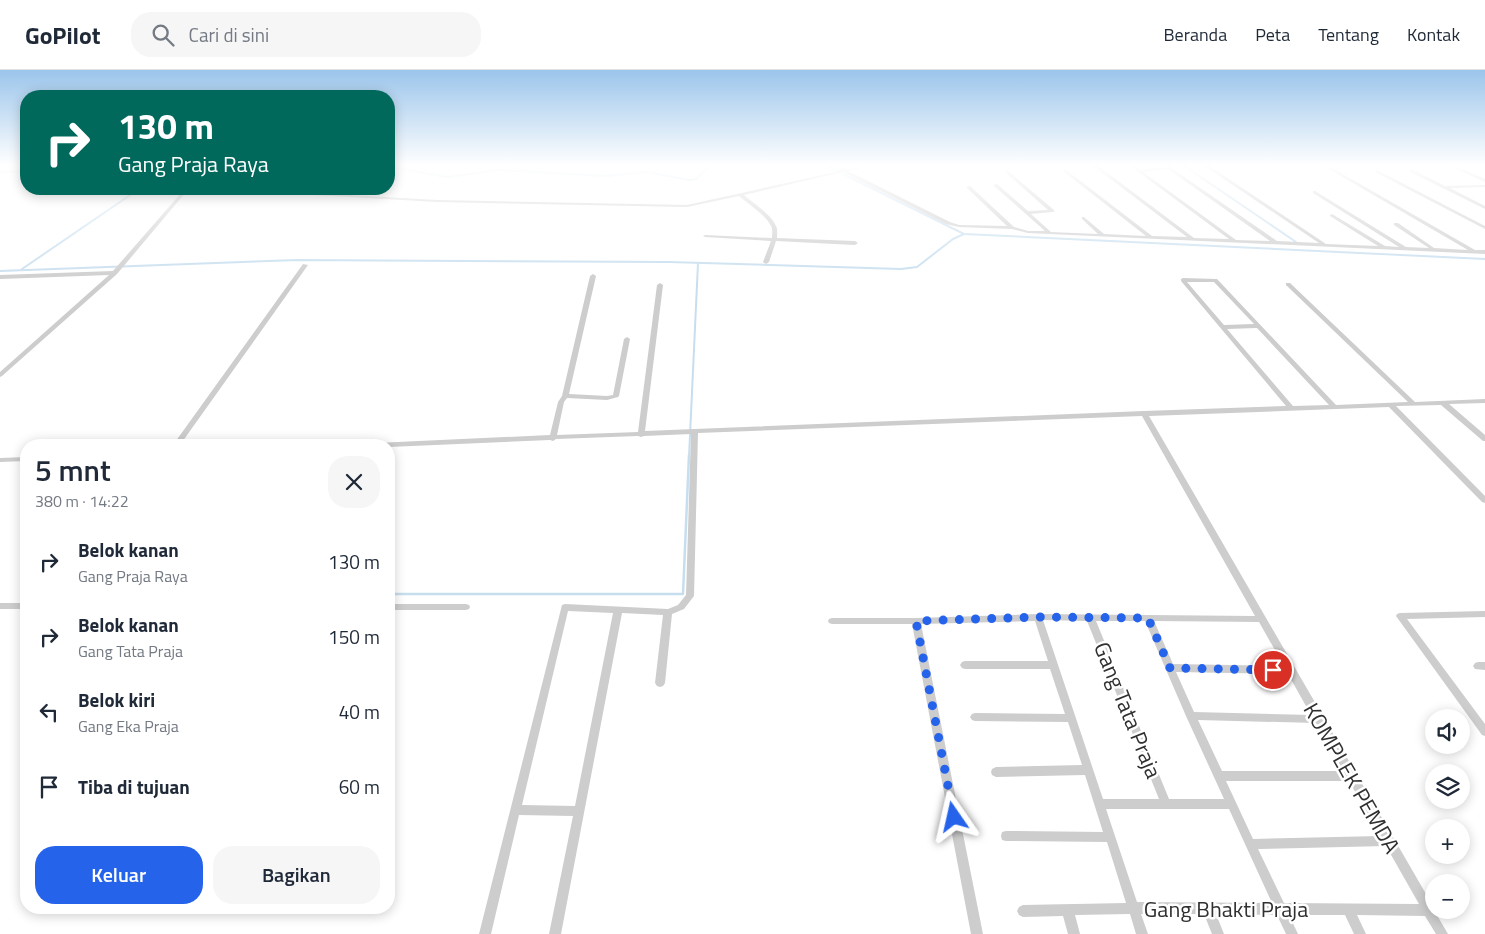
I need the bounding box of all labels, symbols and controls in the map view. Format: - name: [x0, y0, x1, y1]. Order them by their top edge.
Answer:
- search box: [131, 12, 481, 57]
- text: GoPilot: [25, 17, 101, 53]
- text: Cari di sini: [189, 20, 269, 49]
- icon: search: [149, 21, 177, 49]
- text: Beranda: [1164, 21, 1227, 48]
- text: Peta: [1255, 21, 1290, 48]
- text: Tentang: [1318, 21, 1379, 48]
- text: Kontak: [1407, 21, 1460, 48]
- text: 130 m: [118, 99, 214, 153]
- icon: right: [35, 110, 100, 175]
- text: Gang Praja Raya: [118, 147, 269, 181]
- text: 5 mnt: [35, 447, 111, 493]
- button: close: [328, 456, 380, 508]
- text: 380 m · 14:22: [35, 489, 129, 513]
- text: Belok kanan: [78, 535, 179, 564]
- text: 130 m: [328, 547, 380, 576]
- icon: right: [35, 548, 63, 576]
- text: Gang Praja Raya: [78, 564, 188, 588]
- text: Belok kanan: [78, 610, 179, 639]
- text: 150 m: [328, 622, 380, 651]
- icon: right: [35, 623, 63, 651]
- street label: Gang Tata Praja: [1085, 637, 1171, 783]
- text: Gang Tata Praja: [78, 639, 183, 663]
- pin: [1252, 649, 1294, 691]
- icon: arrive: [1259, 656, 1287, 684]
- text: Belok kiri: [78, 685, 155, 714]
- street label: KOMPLEK PEMDA: [1295, 696, 1409, 860]
- text: 40 m: [339, 697, 380, 726]
- icon: left: [35, 698, 63, 726]
- map controls: [1425, 709, 1470, 919]
- button: sound: [1425, 709, 1470, 754]
- text: Gang Eka Praja: [78, 714, 179, 738]
- button: layers: [1425, 764, 1470, 809]
- text: Tiba di tujuan: [78, 772, 190, 801]
- text: 60 m: [339, 772, 380, 801]
- icon: arrive: [35, 773, 63, 801]
- position arrow: [927, 790, 979, 842]
- button: +: [1425, 819, 1470, 864]
- button: Keluar: [35, 846, 203, 904]
- button: Bagikan: [213, 846, 380, 904]
- button: −: [1425, 874, 1470, 919]
- street label: Gang Bhakti Praja: [1144, 892, 1308, 926]

